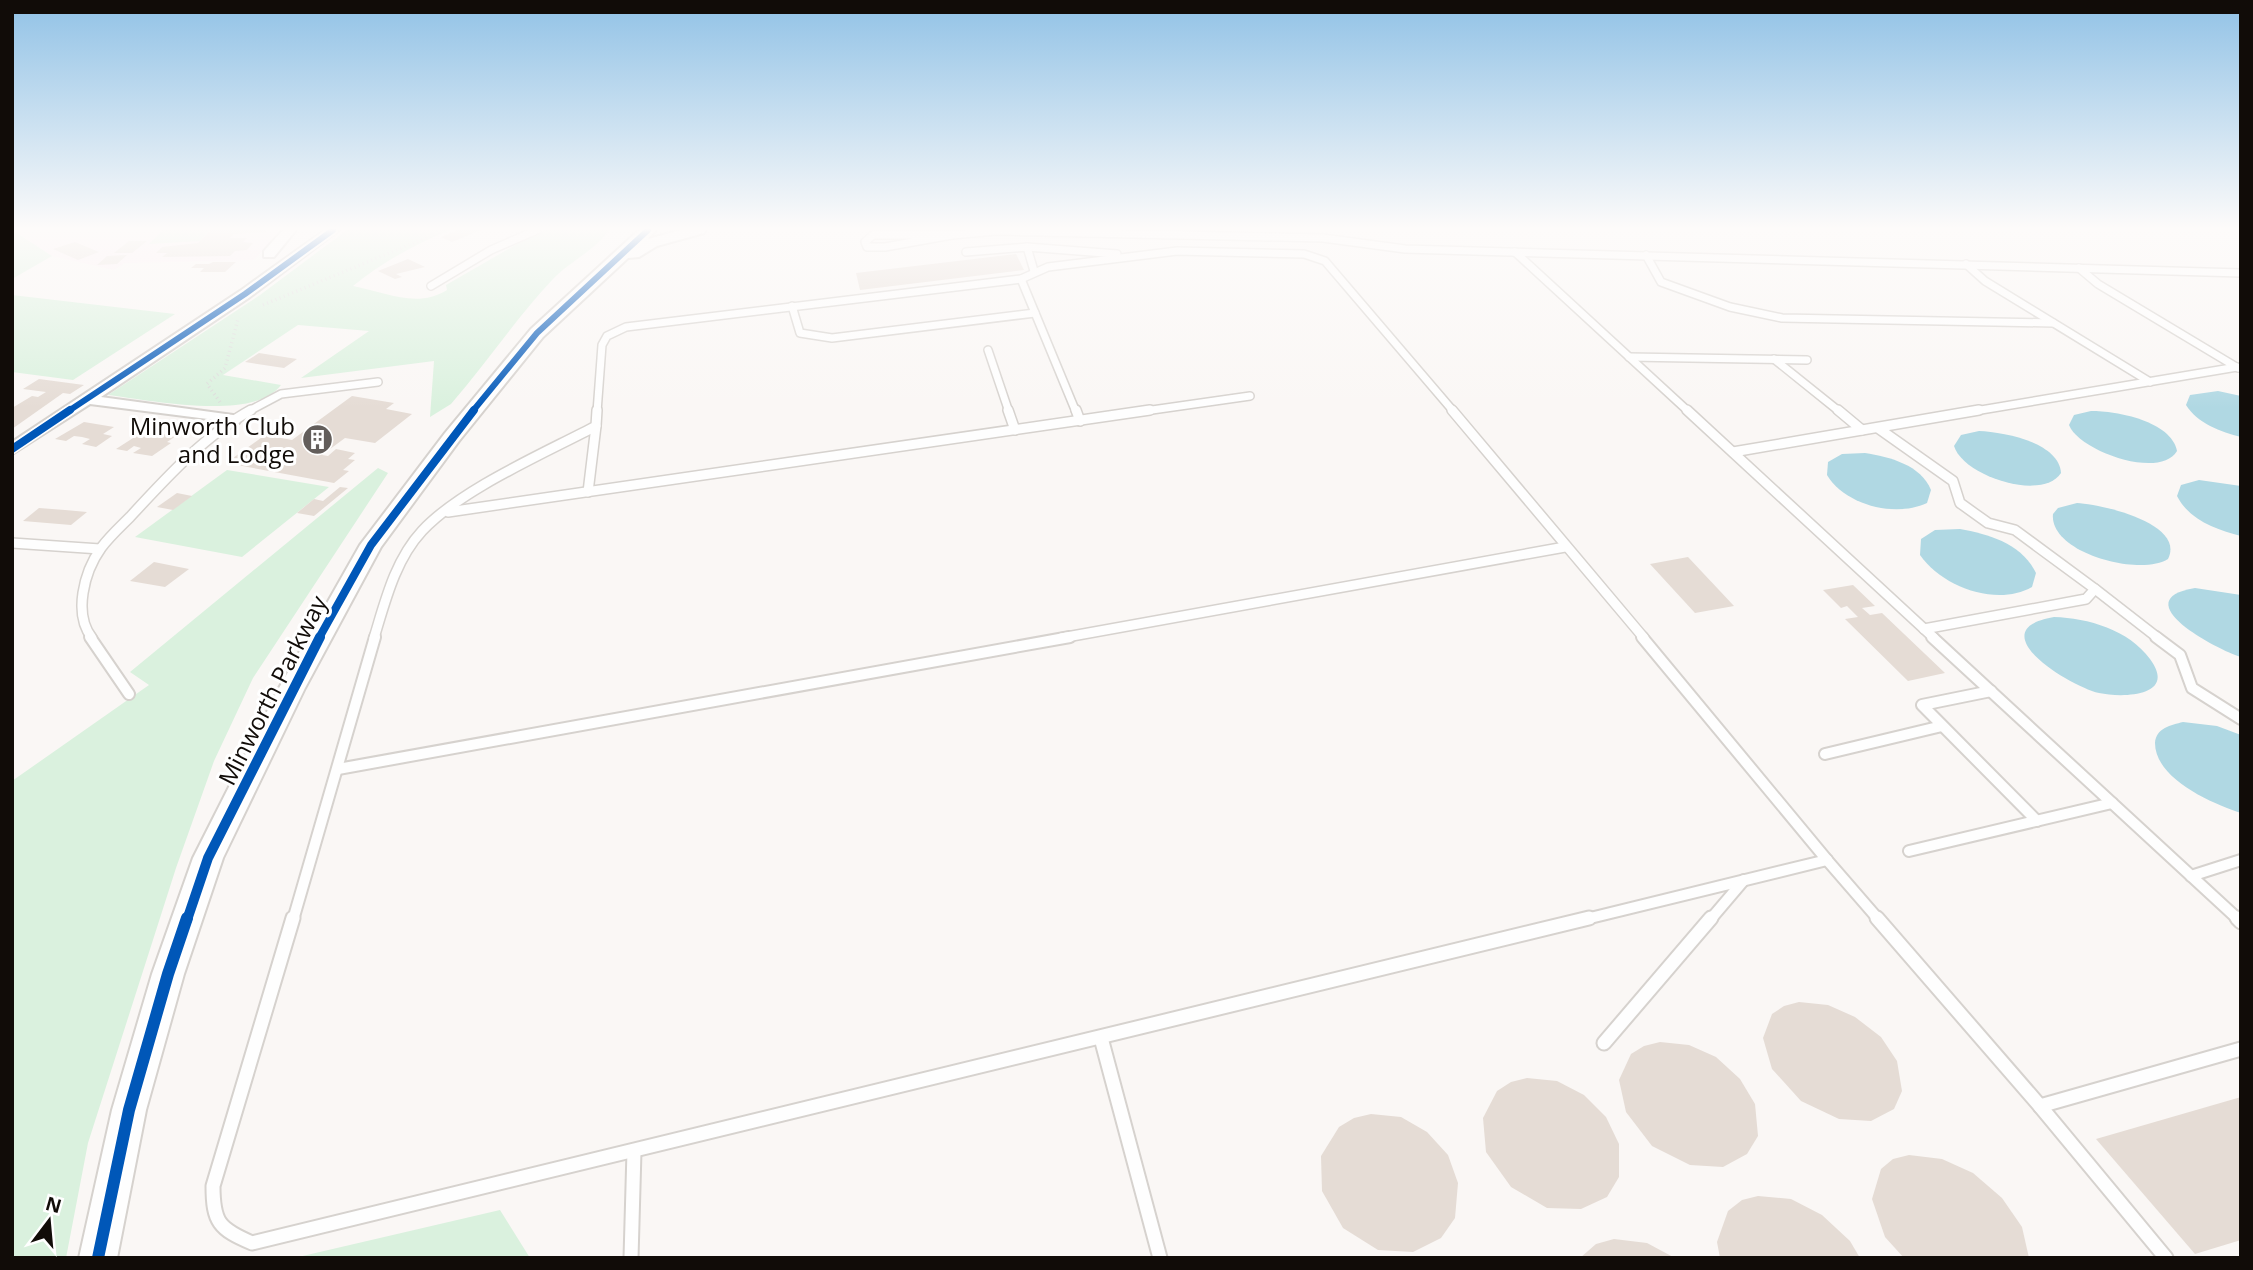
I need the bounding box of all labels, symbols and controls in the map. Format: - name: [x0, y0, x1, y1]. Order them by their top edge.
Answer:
- place label: Minworth Club and Lodge: [130, 409, 295, 470]
- building icon: Minworth Club and Lodge: [301, 422, 335, 456]
- street label: Minworth Parkway: [210, 589, 335, 791]
- north arrow: [14, 1186, 84, 1256]
- text: N: [43, 1190, 65, 1219]

